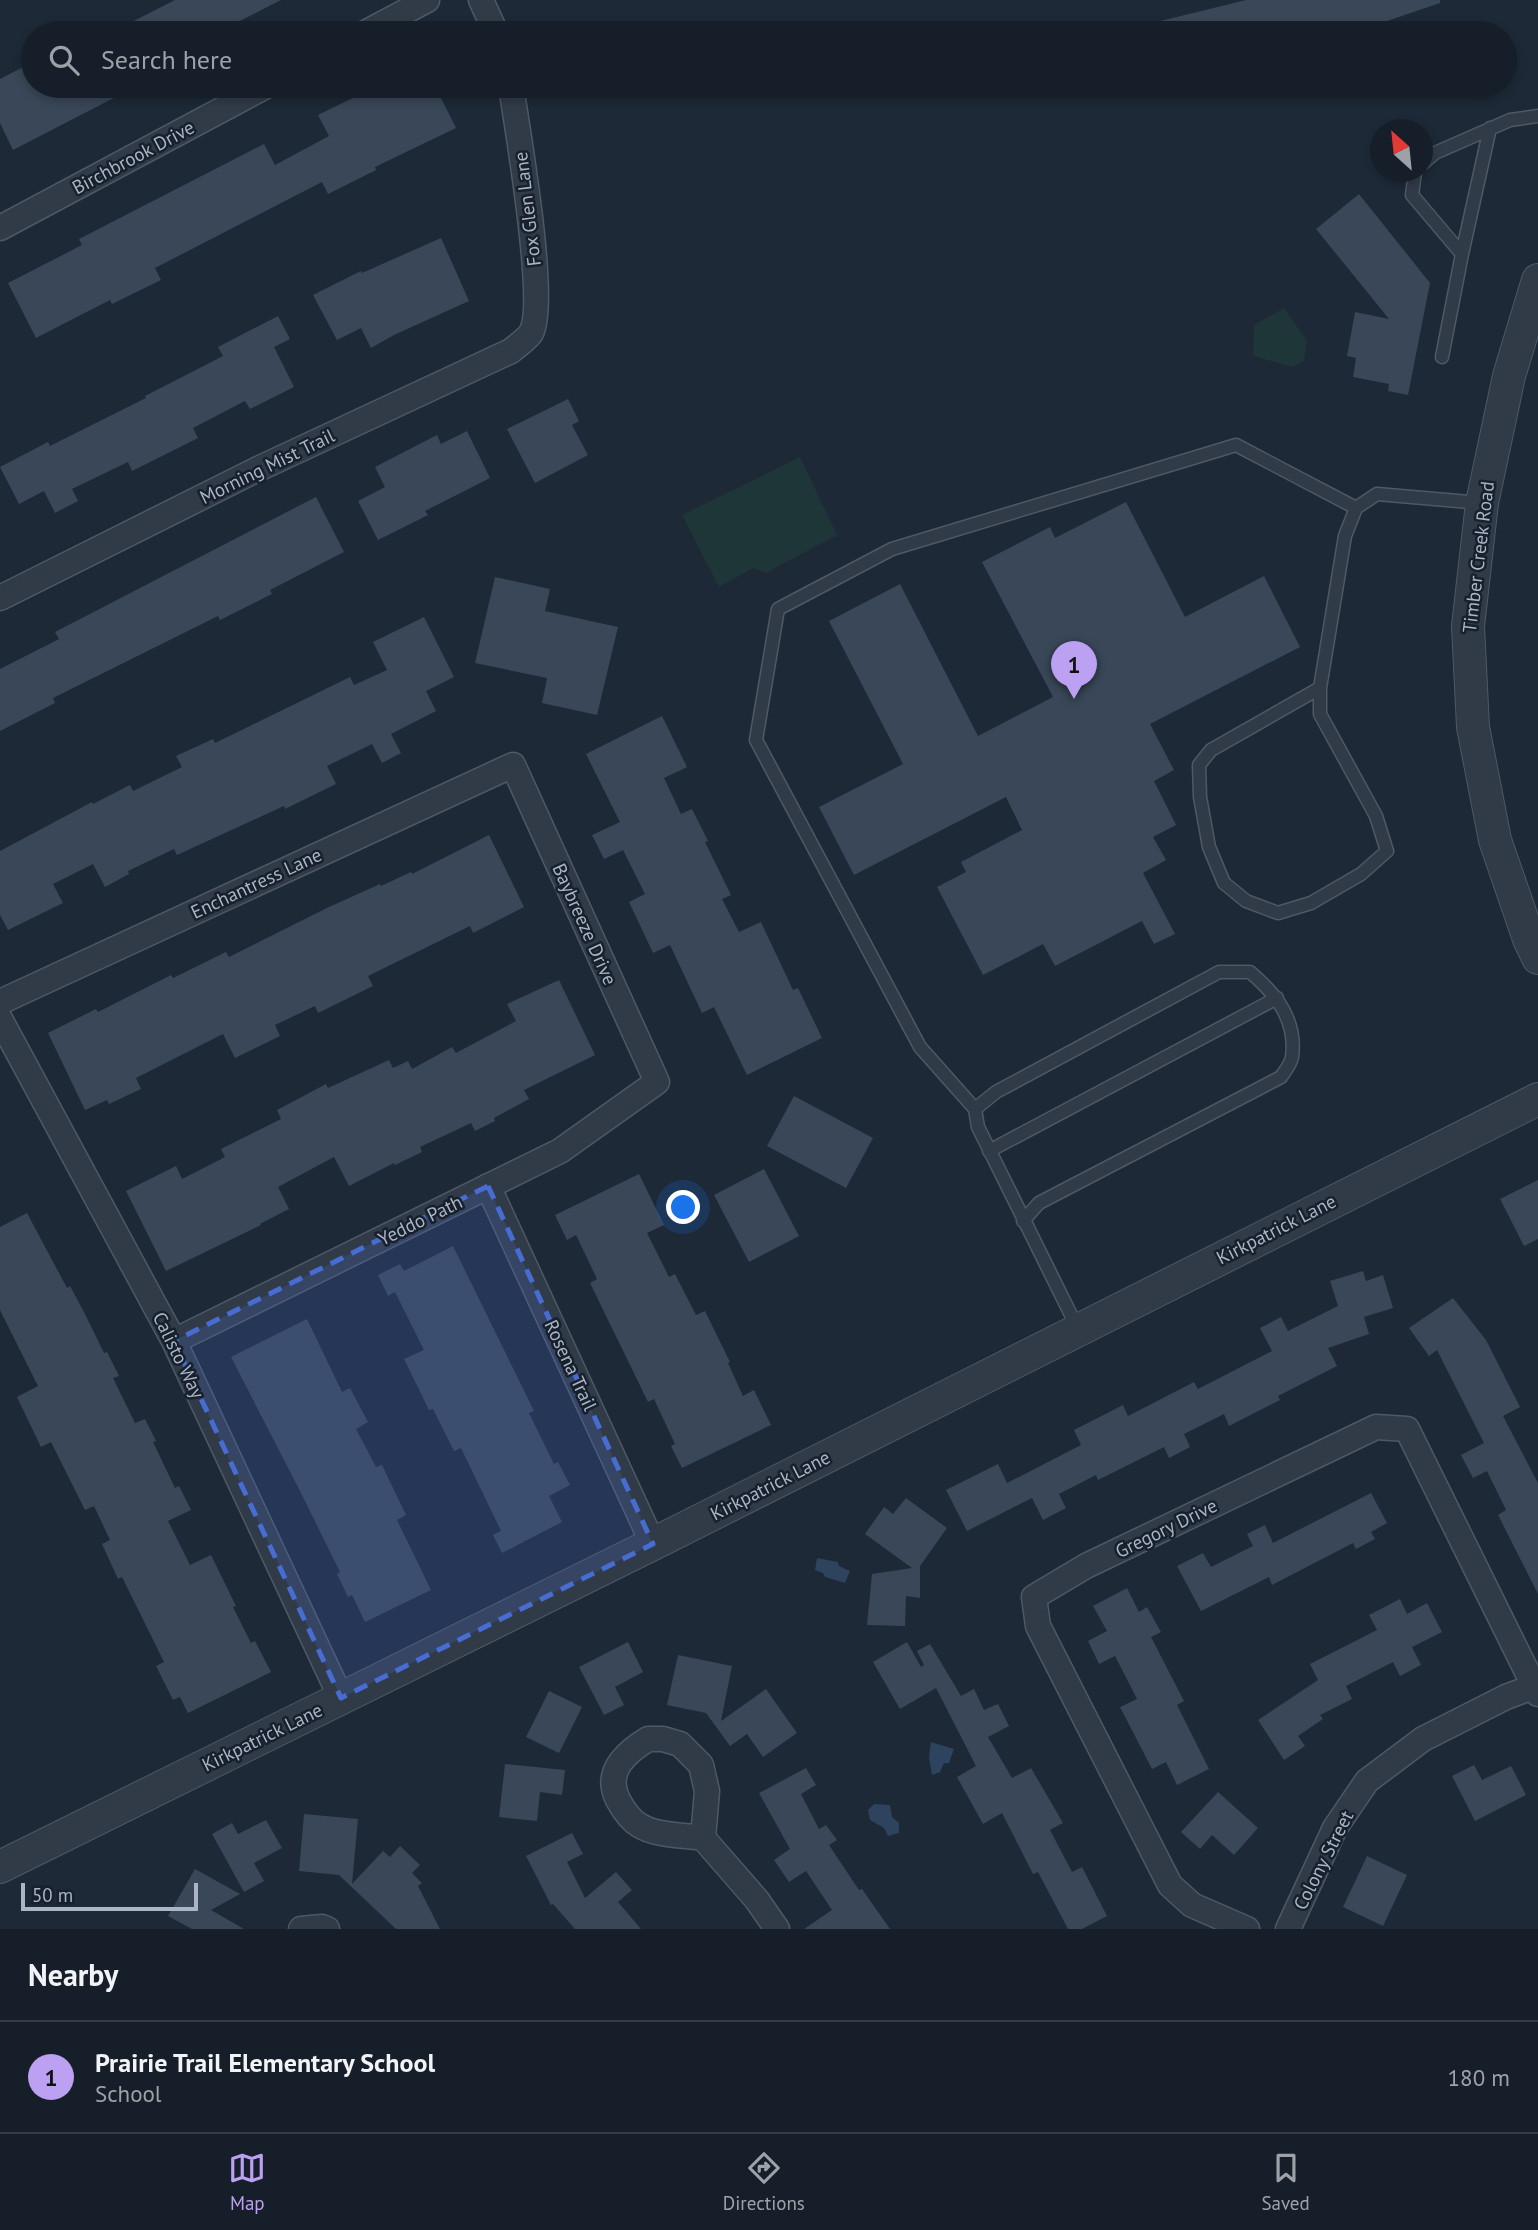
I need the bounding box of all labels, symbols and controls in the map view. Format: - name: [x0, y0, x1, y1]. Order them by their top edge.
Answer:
- search box: [21, 21, 1517, 98]
- icon: search: [45, 41, 83, 79]
- text: Search here: [101, 43, 232, 76]
- street label: Birchbrook Drive: [68, 115, 198, 199]
- north arrow: [1370, 119, 1433, 182]
- street label: Fox Glen Lane: [508, 150, 546, 268]
- street label: Morning Mist Trail: [196, 423, 339, 509]
- street label: Timber Creek Road: [1457, 480, 1499, 634]
- pin: 1: [1051, 641, 1097, 699]
- street label: Enchantress Lane: [187, 842, 325, 924]
- street label: Baybreeze Drive: [548, 860, 622, 988]
- street label: Yeddo Path: [374, 1189, 466, 1251]
- street label: Kirkpatrick Lane: [1212, 1189, 1340, 1269]
- your location: [666, 1190, 700, 1224]
- street label: Calisto Way: [148, 1308, 210, 1402]
- street label: Rosena Trail: [539, 1316, 603, 1415]
- street label: Kirkpatrick Lane: [706, 1445, 834, 1525]
- street label: Gregory Drive: [1111, 1493, 1221, 1563]
- street label: Kirkpatrick Lane: [198, 1697, 326, 1777]
- street label: Colony Street: [1288, 1806, 1359, 1914]
- scale bar: [21, 1880, 198, 1912]
- text: 50 m: [32, 1883, 73, 1907]
- text: Nearby: [28, 1955, 118, 1994]
- text: Prairie Trail Elementary School: [95, 2046, 435, 2079]
- text: 1: [44, 2063, 58, 2092]
- text: 180 m: [1448, 2063, 1510, 2092]
- text: School: [95, 2079, 162, 2108]
- tab: Map: [228, 2149, 266, 2215]
- tab: Directions: [723, 2149, 805, 2215]
- tab: Saved: [1261, 2149, 1310, 2215]

